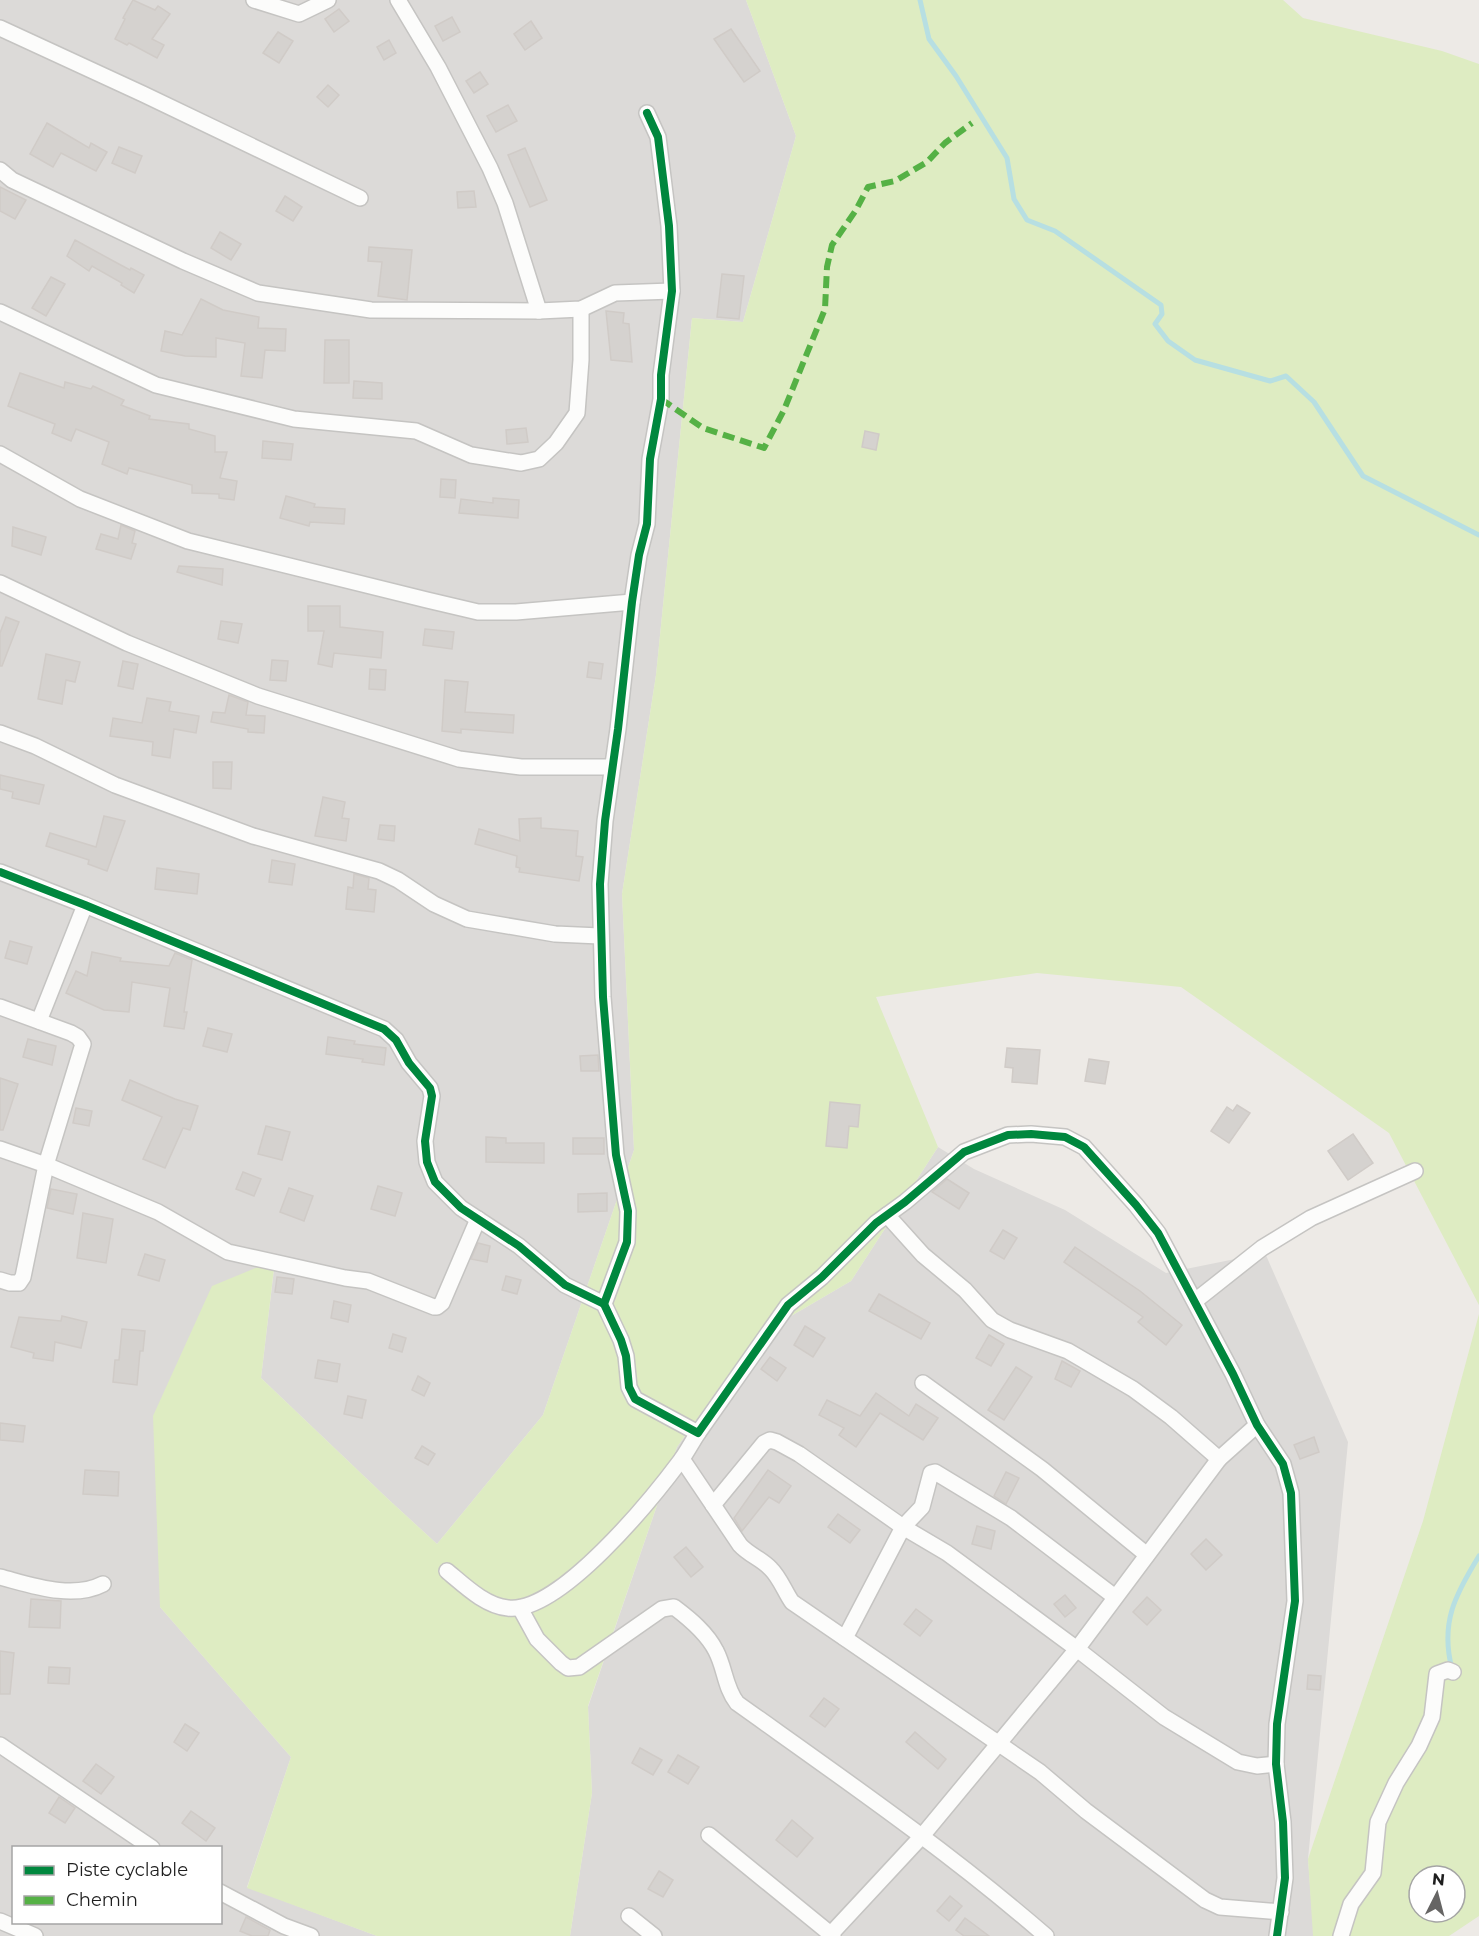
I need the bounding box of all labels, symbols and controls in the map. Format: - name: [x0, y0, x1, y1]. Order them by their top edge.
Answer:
- legend: [12, 1846, 222, 1924]
- text: Piste cyclable: [66, 1859, 188, 1881]
- north arrow: [1407, 1864, 1467, 1924]
- text: N: [1431, 1869, 1446, 1890]
- text: Chemin: [66, 1889, 138, 1911]

